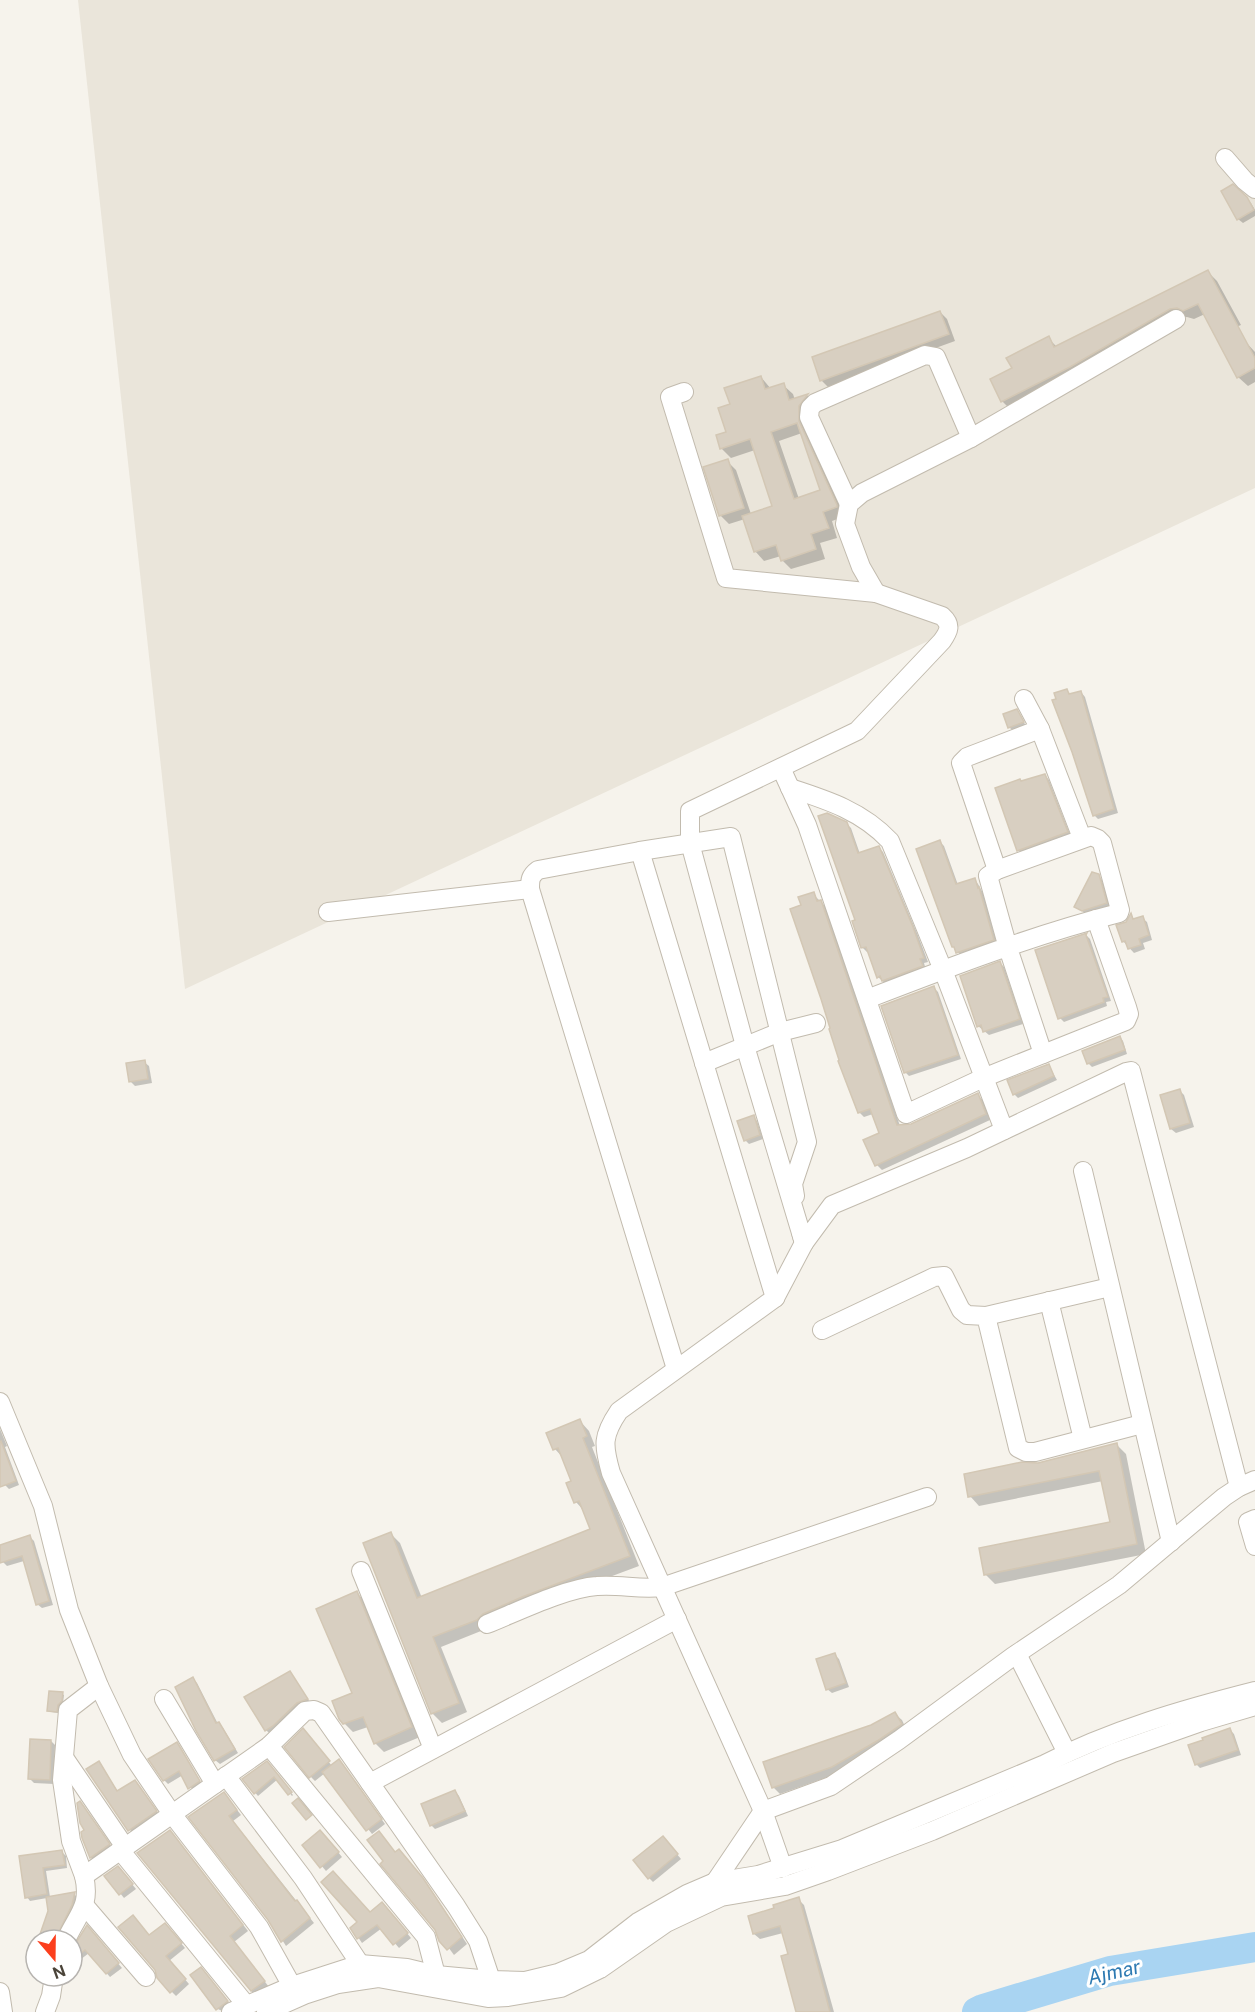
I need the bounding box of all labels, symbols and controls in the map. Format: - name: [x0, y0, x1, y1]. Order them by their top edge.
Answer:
- north arrow: [24, 1928, 84, 1988]
- water label: Ajmar: [1085, 1954, 1143, 1990]
- text: N: [50, 1961, 68, 1983]

